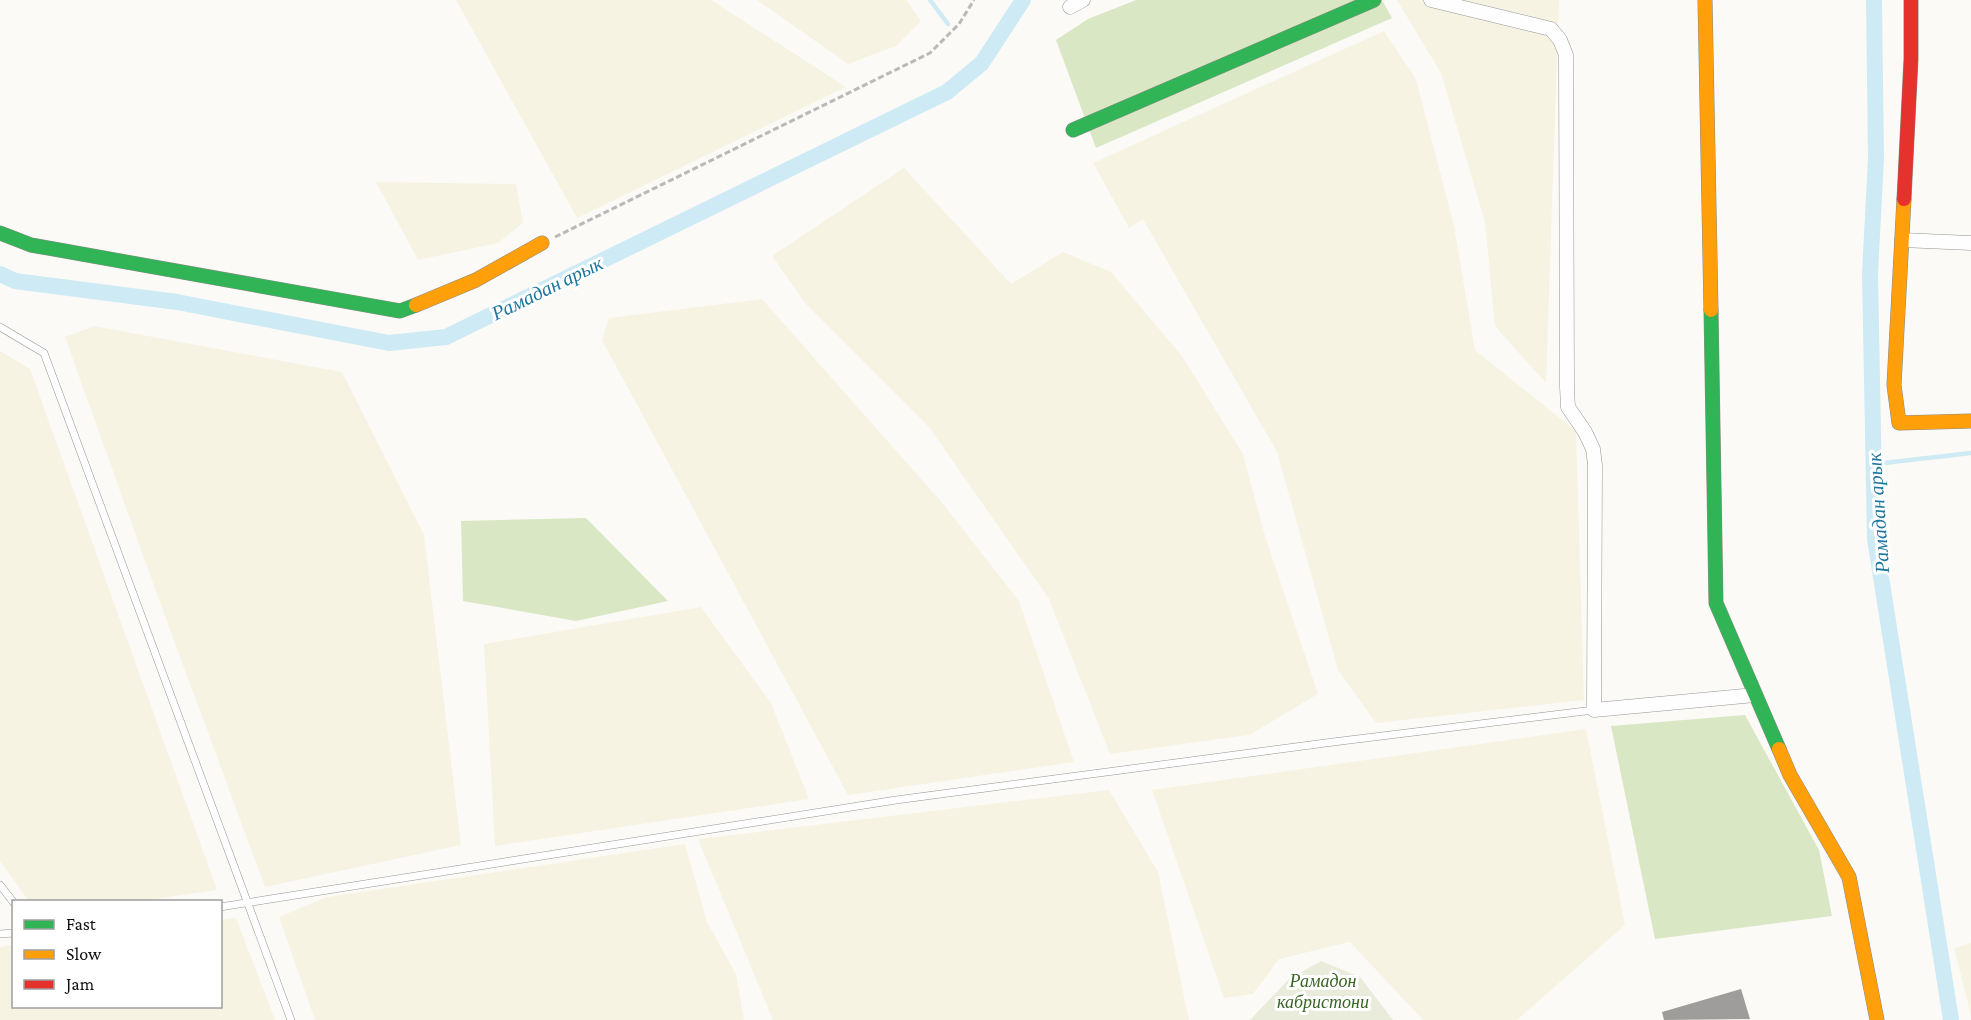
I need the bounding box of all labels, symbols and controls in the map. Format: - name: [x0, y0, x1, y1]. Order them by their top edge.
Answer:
- water label: Рамадан арык: [487, 251, 607, 326]
- water label: Рамадан арык: [1863, 451, 1894, 575]
- legend: [12, 900, 222, 1008]
- text: Fast: [66, 914, 97, 934]
- text: Slow: [66, 944, 102, 964]
- park label: Рамадон кабристони: [1277, 971, 1369, 1012]
- text: Jam: [64, 974, 95, 994]

